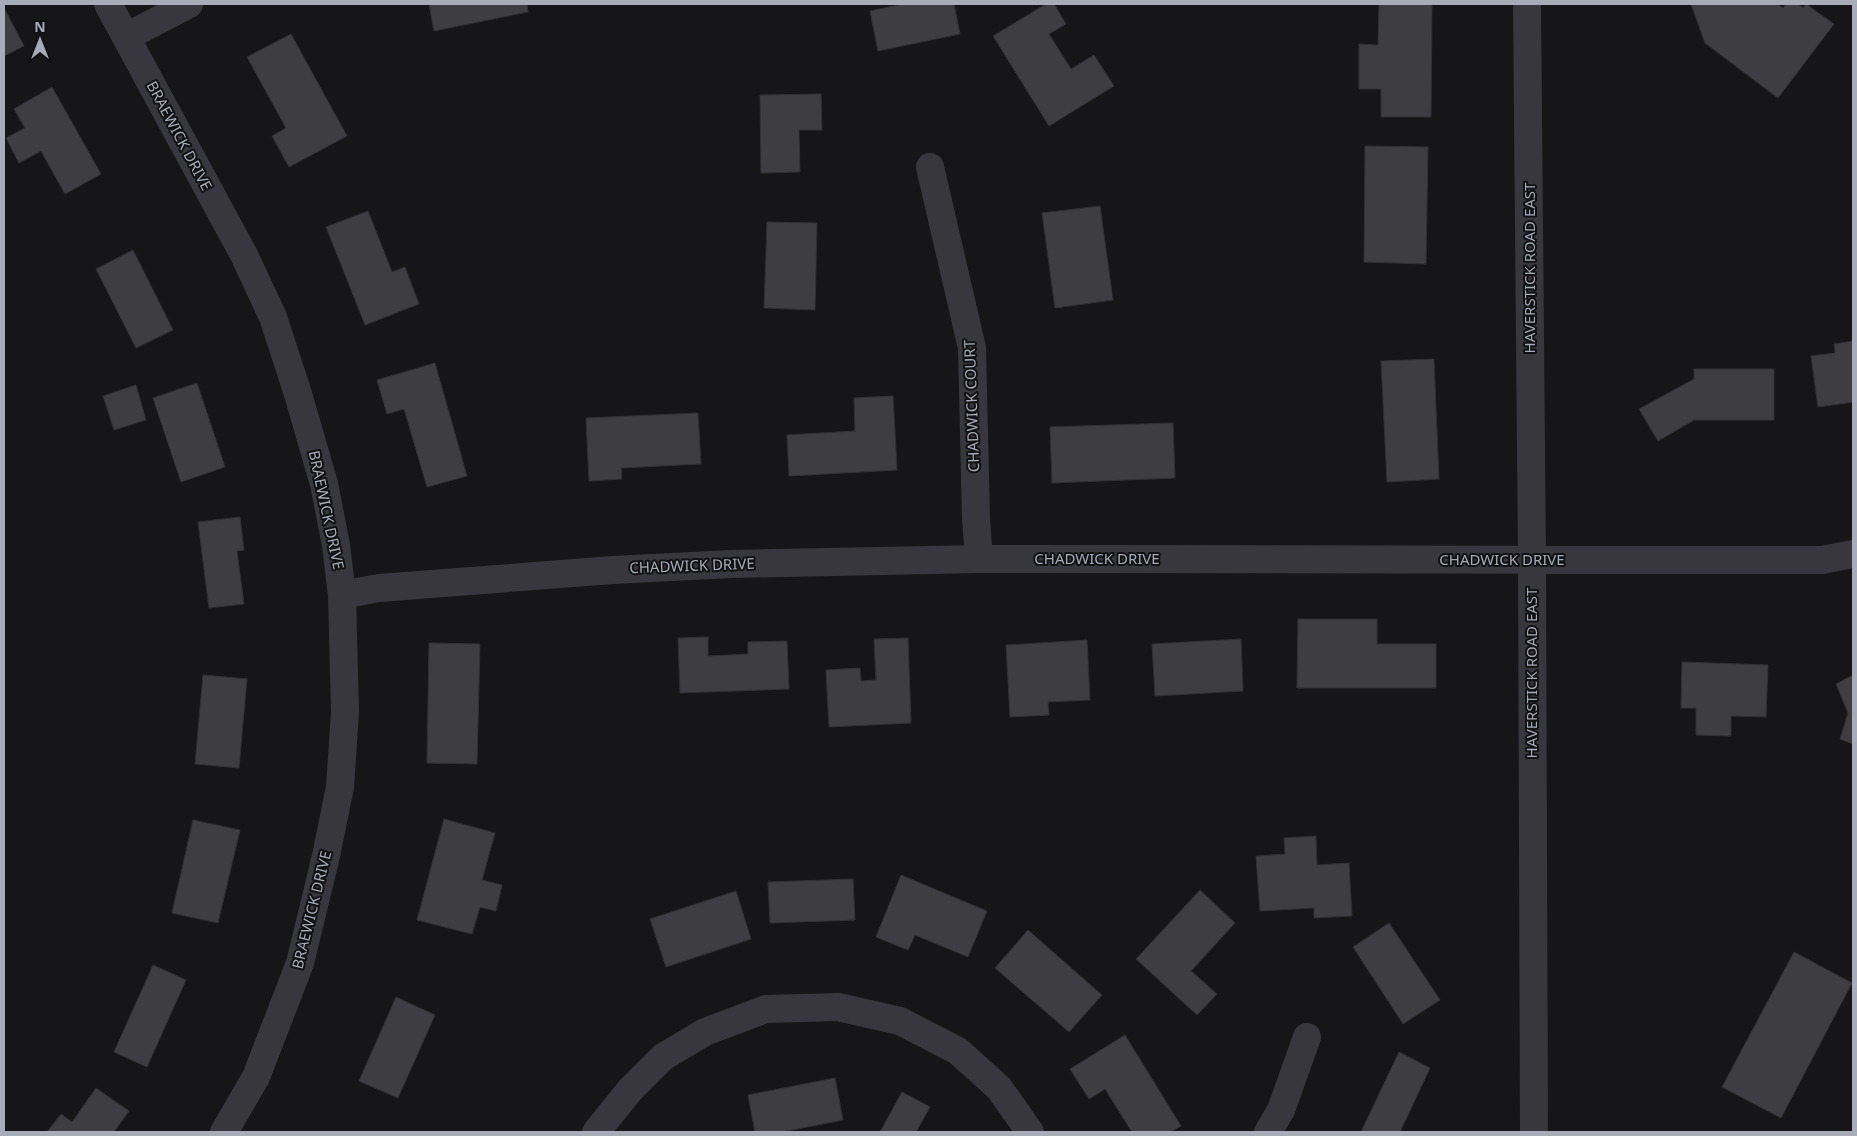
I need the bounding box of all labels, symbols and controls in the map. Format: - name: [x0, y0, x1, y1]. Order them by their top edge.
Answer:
- north arrow: [15, 15, 65, 65]
- text: N: [34, 17, 46, 36]
- street label: BRAEWICK DRIVE: [143, 77, 217, 194]
- street label: HAVERSTICK ROAD EAST: [1519, 182, 1539, 353]
- street label: CHADWICK COURT: [959, 339, 983, 472]
- street label: BRAEWICK DRIVE: [305, 448, 349, 571]
- street label: CHADWICK DRIVE: [1034, 548, 1160, 568]
- street label: CHADWICK DRIVE: [1439, 549, 1565, 569]
- street label: CHADWICK DRIVE: [629, 553, 755, 577]
- street label: HAVERSTICK ROAD EAST: [1521, 587, 1541, 758]
- street label: BRAEWICK DRIVE: [287, 848, 335, 971]

